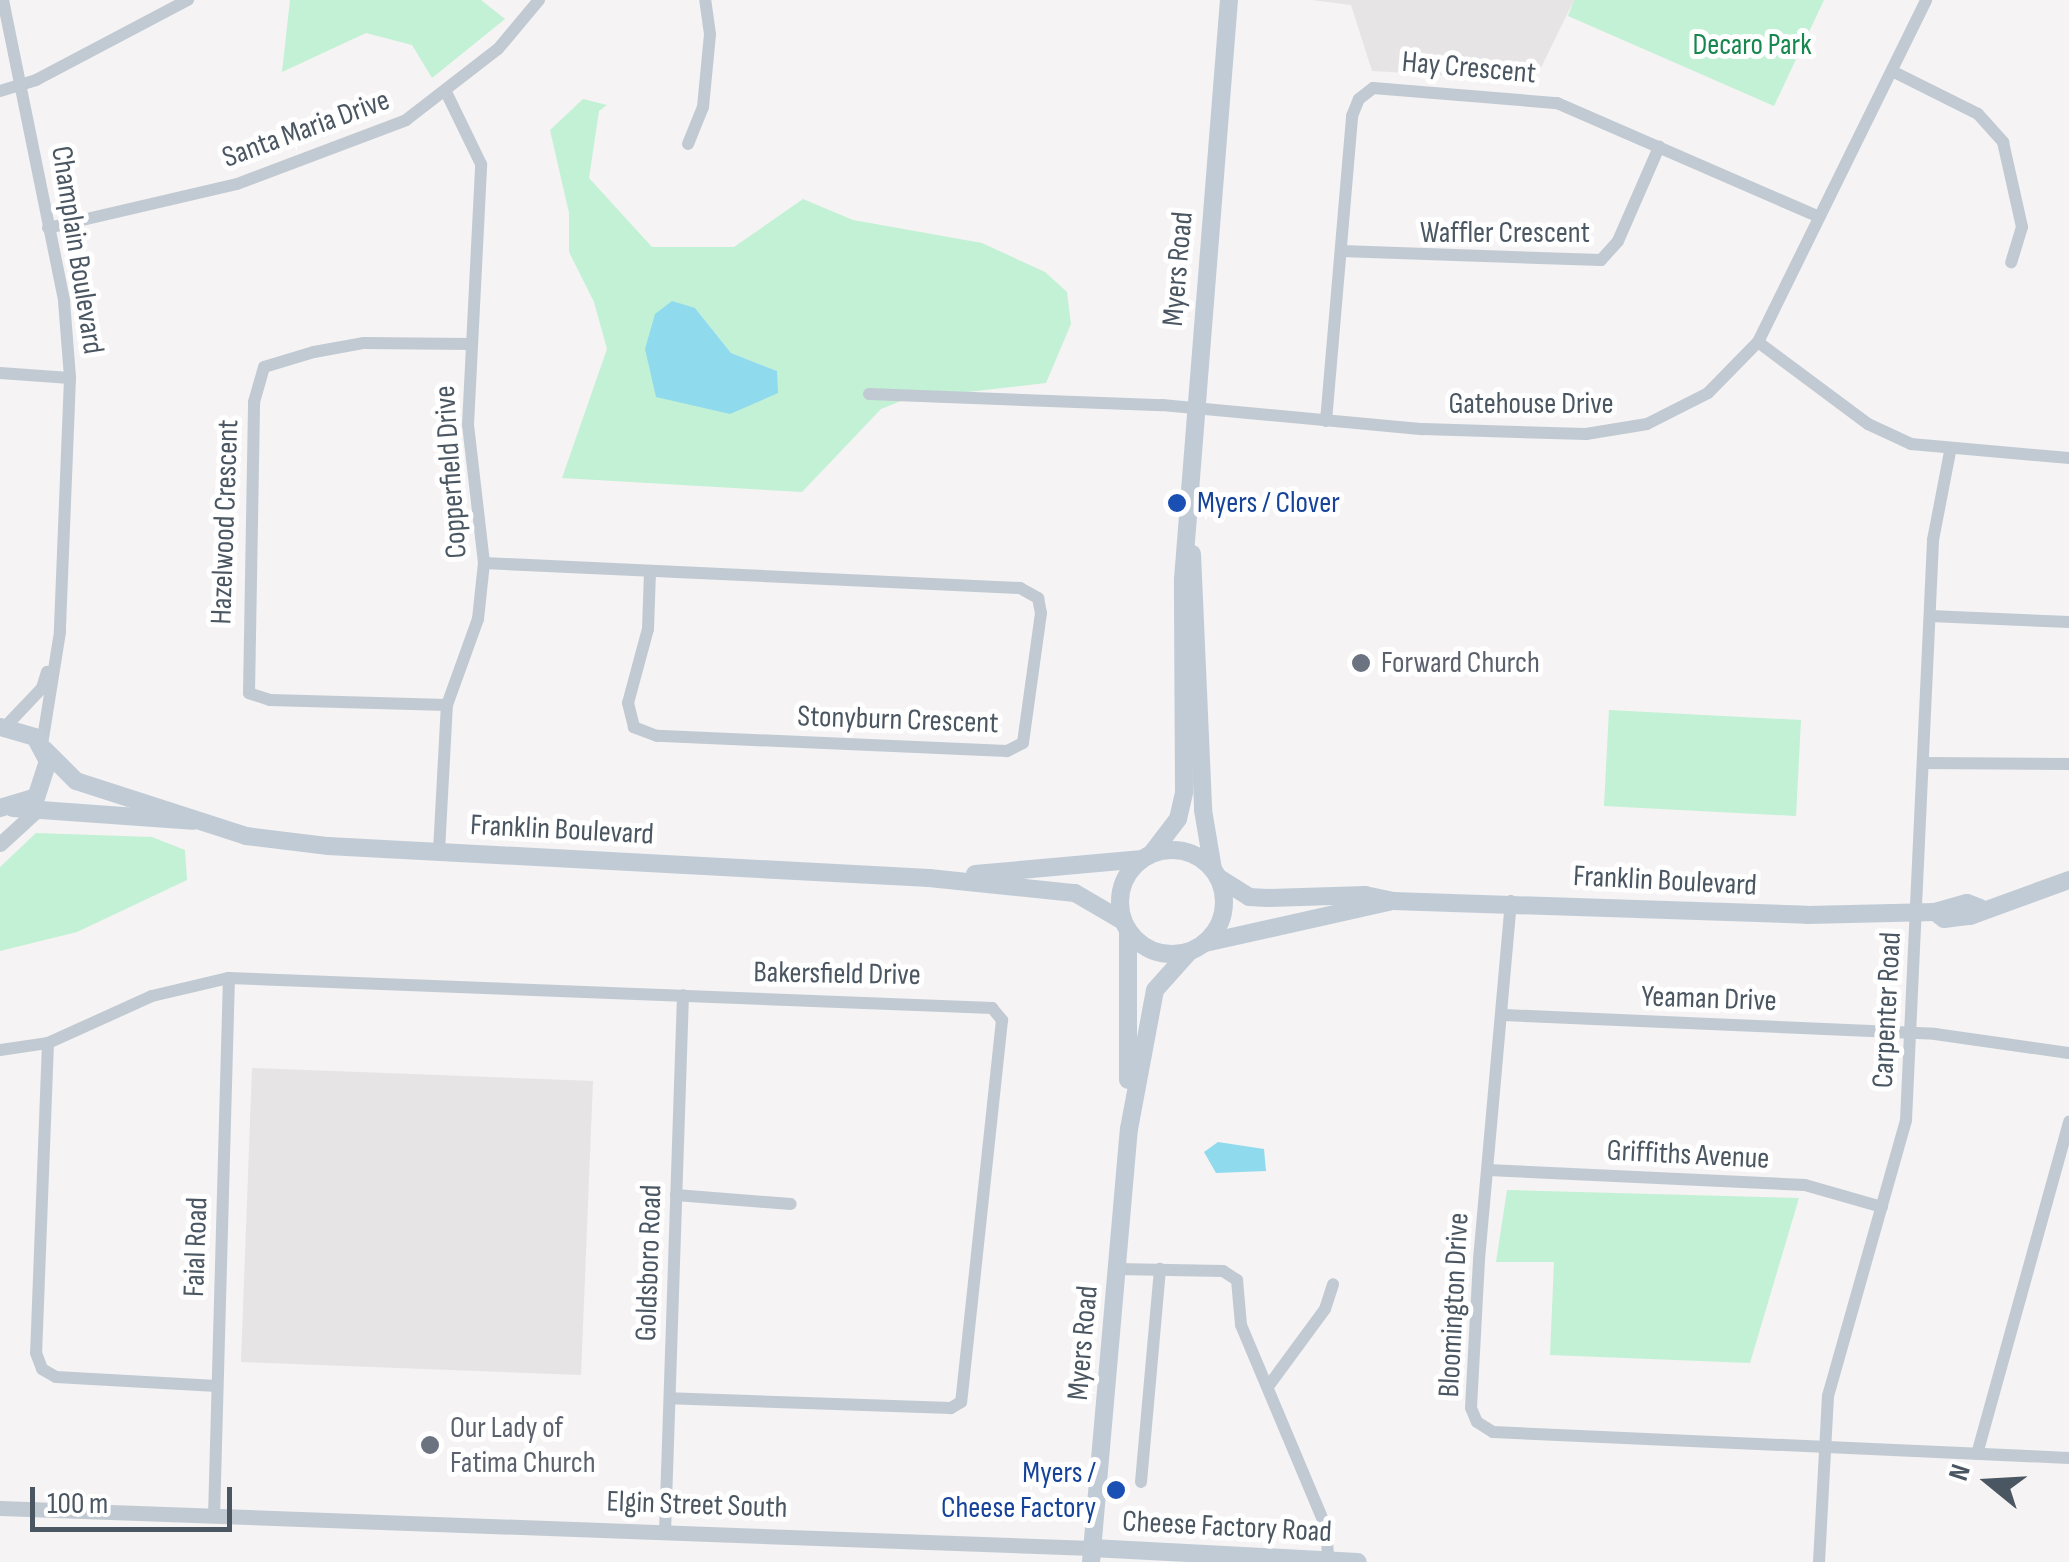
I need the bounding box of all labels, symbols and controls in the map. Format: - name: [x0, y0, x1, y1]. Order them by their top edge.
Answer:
- park label: Decaro Park: [1692, 27, 1812, 63]
- street label: Hay Crescent: [1400, 44, 1538, 92]
- street label: Santa Maria Drive: [218, 82, 394, 176]
- street label: Champlain Boulevard: [43, 143, 111, 357]
- street label: Myers Road: [1155, 210, 1201, 328]
- street label: Waffler Crescent: [1420, 215, 1590, 251]
- street label: Copperfield Drive: [427, 384, 475, 560]
- street label: Gatehouse Drive: [1448, 386, 1614, 422]
- street label: Hazelwood Crescent: [203, 419, 247, 625]
- place label: Myers / Clover: [1197, 485, 1340, 521]
- marker: Myers / Clover: [1166, 492, 1188, 514]
- place label: Forward Church: [1381, 645, 1540, 681]
- marker: Forward Church: [1350, 652, 1372, 674]
- street label: Stonyburn Crescent: [797, 698, 999, 742]
- street label: Franklin Boulevard: [469, 807, 655, 853]
- street label: Franklin Boulevard: [1572, 858, 1758, 904]
- street label: Carpenter Road: [1865, 931, 1909, 1089]
- street label: Bakersfield Drive: [753, 955, 921, 993]
- street label: Yeaman Drive: [1641, 979, 1777, 1019]
- street label: Griffiths Avenue: [1606, 1133, 1770, 1177]
- street label: Goldsboro Road: [628, 1184, 670, 1342]
- street label: Faial Road: [176, 1196, 216, 1298]
- street label: Bloomington Drive: [1431, 1212, 1477, 1398]
- street label: Myers Road: [1060, 1284, 1106, 1402]
- place label: Our Lady of Fatima Church: [450, 1410, 596, 1480]
- north arrow: [1939, 1432, 2039, 1532]
- marker: Our Lady of Fatima Church: [419, 1434, 441, 1456]
- place label: Myers / Cheese Factory: [941, 1455, 1096, 1526]
- text: N: [1942, 1460, 1978, 1485]
- scale bar: [35, 1467, 238, 1529]
- marker: Myers / Cheese Factory: [1105, 1479, 1127, 1501]
- street label: Elgin Street South: [606, 1484, 788, 1526]
- text: 100 m: [47, 1486, 108, 1522]
- street label: Cheese Factory Road: [1121, 1504, 1333, 1550]

